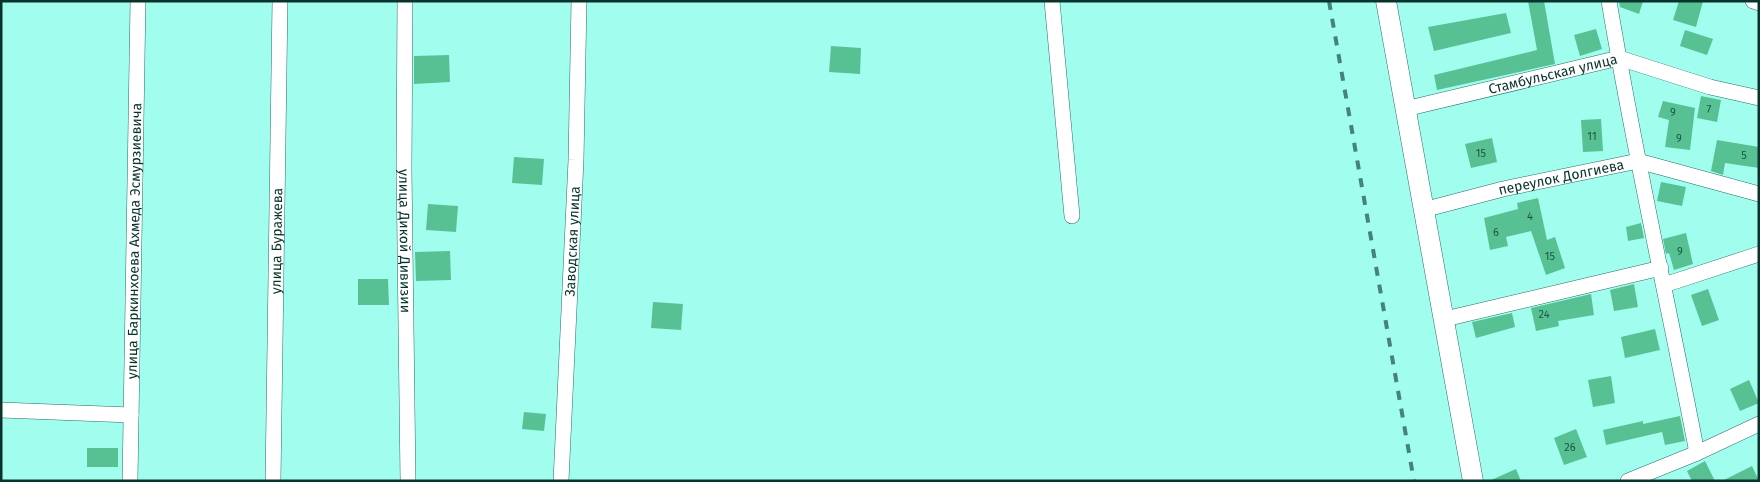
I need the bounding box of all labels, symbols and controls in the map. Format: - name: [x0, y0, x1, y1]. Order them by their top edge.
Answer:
- street label: Стамбульская улица: [1487, 50, 1619, 97]
- street label: улица Баркинхоева Ахмеда Эсмурзиевича: [123, 103, 145, 379]
- house number: 7: [1707, 103, 1712, 116]
- house number: 9: [1670, 106, 1676, 119]
- house number: 11: [1587, 130, 1597, 143]
- house number: 9: [1676, 132, 1682, 145]
- house number: 15: [1476, 147, 1487, 160]
- house number: 5: [1741, 149, 1747, 162]
- street label: переулок Долгиева: [1496, 156, 1625, 198]
- street label: улица Дикой Дивизии: [395, 169, 414, 313]
- street label: Заводская улица: [561, 186, 583, 297]
- street label: улица Буражева: [267, 188, 286, 294]
- house number: 4: [1527, 210, 1533, 223]
- house number: 6: [1493, 226, 1499, 239]
- house number: 9: [1677, 245, 1683, 258]
- house number: 15: [1545, 250, 1556, 263]
- house number: 24: [1539, 308, 1550, 321]
- house number: 26: [1564, 441, 1576, 454]

